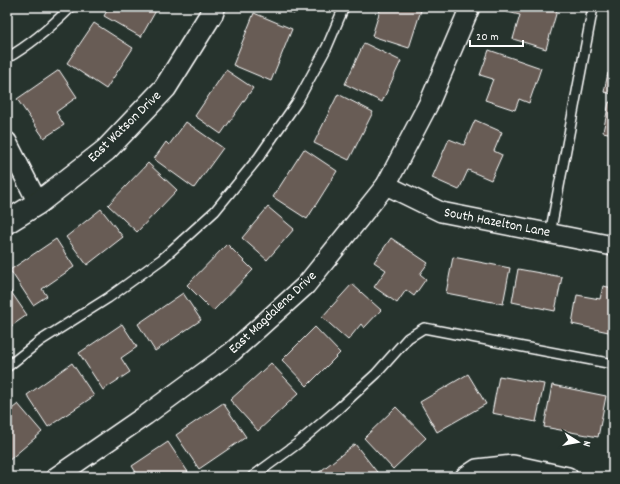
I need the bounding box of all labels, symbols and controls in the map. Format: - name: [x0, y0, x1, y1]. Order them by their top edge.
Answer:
- scale bar: [470, 22, 523, 48]
- text: 20 m: [476, 29, 499, 46]
- street label: East Watson Drive: [84, 87, 166, 167]
- street label: South Hazelton Lane: [442, 203, 552, 243]
- street label: East Magdalena Drive: [225, 267, 321, 359]
- north arrow: [558, 422, 598, 462]
- text: N: [577, 439, 594, 448]

